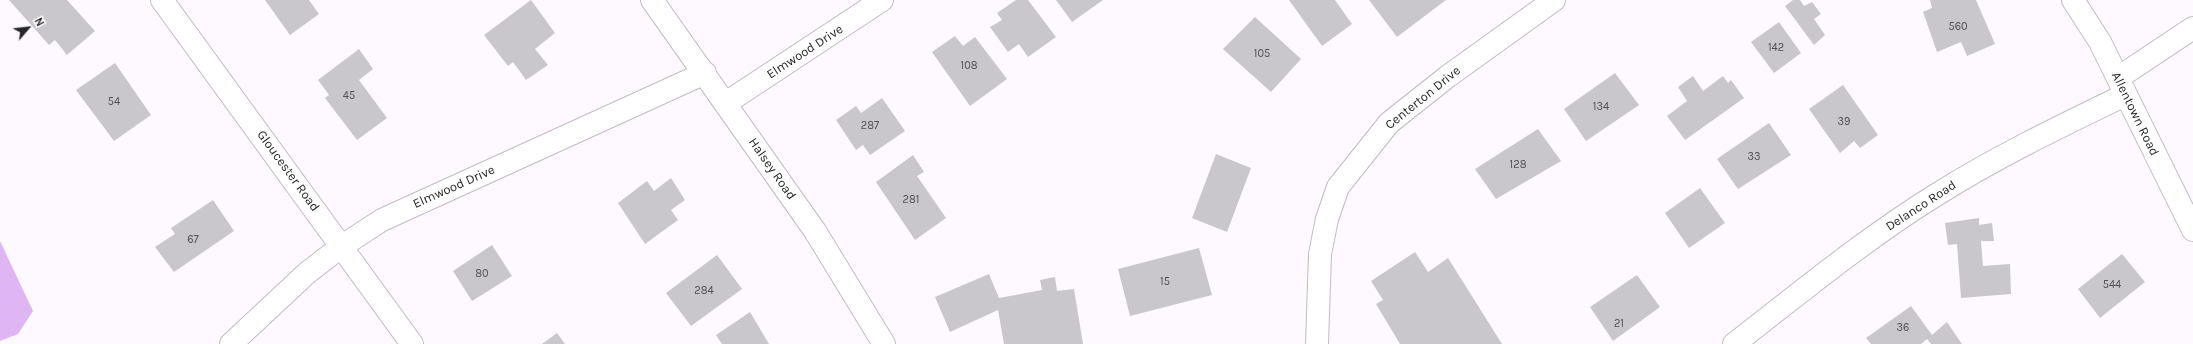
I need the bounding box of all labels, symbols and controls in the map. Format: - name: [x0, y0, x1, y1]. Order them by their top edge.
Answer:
- north arrow: [8, 8, 48, 48]
- text: N: [31, 16, 47, 29]
- house number: 560: [1948, 20, 1968, 34]
- street label: Elmwood Drive: [764, 22, 846, 82]
- house number: 142: [1768, 41, 1784, 55]
- house number: 105: [1254, 47, 1270, 61]
- house number: 108: [961, 59, 977, 73]
- street label: Centerton Drive: [1382, 63, 1464, 133]
- street label: Allentown Road: [2108, 69, 2162, 159]
- house number: 45: [343, 89, 355, 103]
- house number: 54: [108, 95, 120, 109]
- house number: 134: [1593, 100, 1609, 114]
- house number: 39: [1838, 115, 1850, 129]
- house number: 287: [861, 119, 879, 133]
- street label: Gloucester Road: [253, 127, 323, 215]
- street label: Halsey Road: [745, 135, 799, 203]
- house number: 33: [1748, 150, 1760, 164]
- house number: 128: [1510, 158, 1526, 172]
- street label: Elmwood Drive: [411, 162, 497, 212]
- street label: Delanco Road: [1883, 177, 1959, 235]
- house number: 281: [903, 193, 919, 207]
- house number: 67: [187, 233, 199, 247]
- house number: 80: [475, 267, 489, 281]
- house number: 15: [1160, 275, 1170, 289]
- house number: 544: [2103, 278, 2121, 292]
- house number: 284: [694, 284, 714, 298]
- house number: 21: [1614, 317, 1624, 331]
- house number: 36: [1897, 321, 1909, 335]

